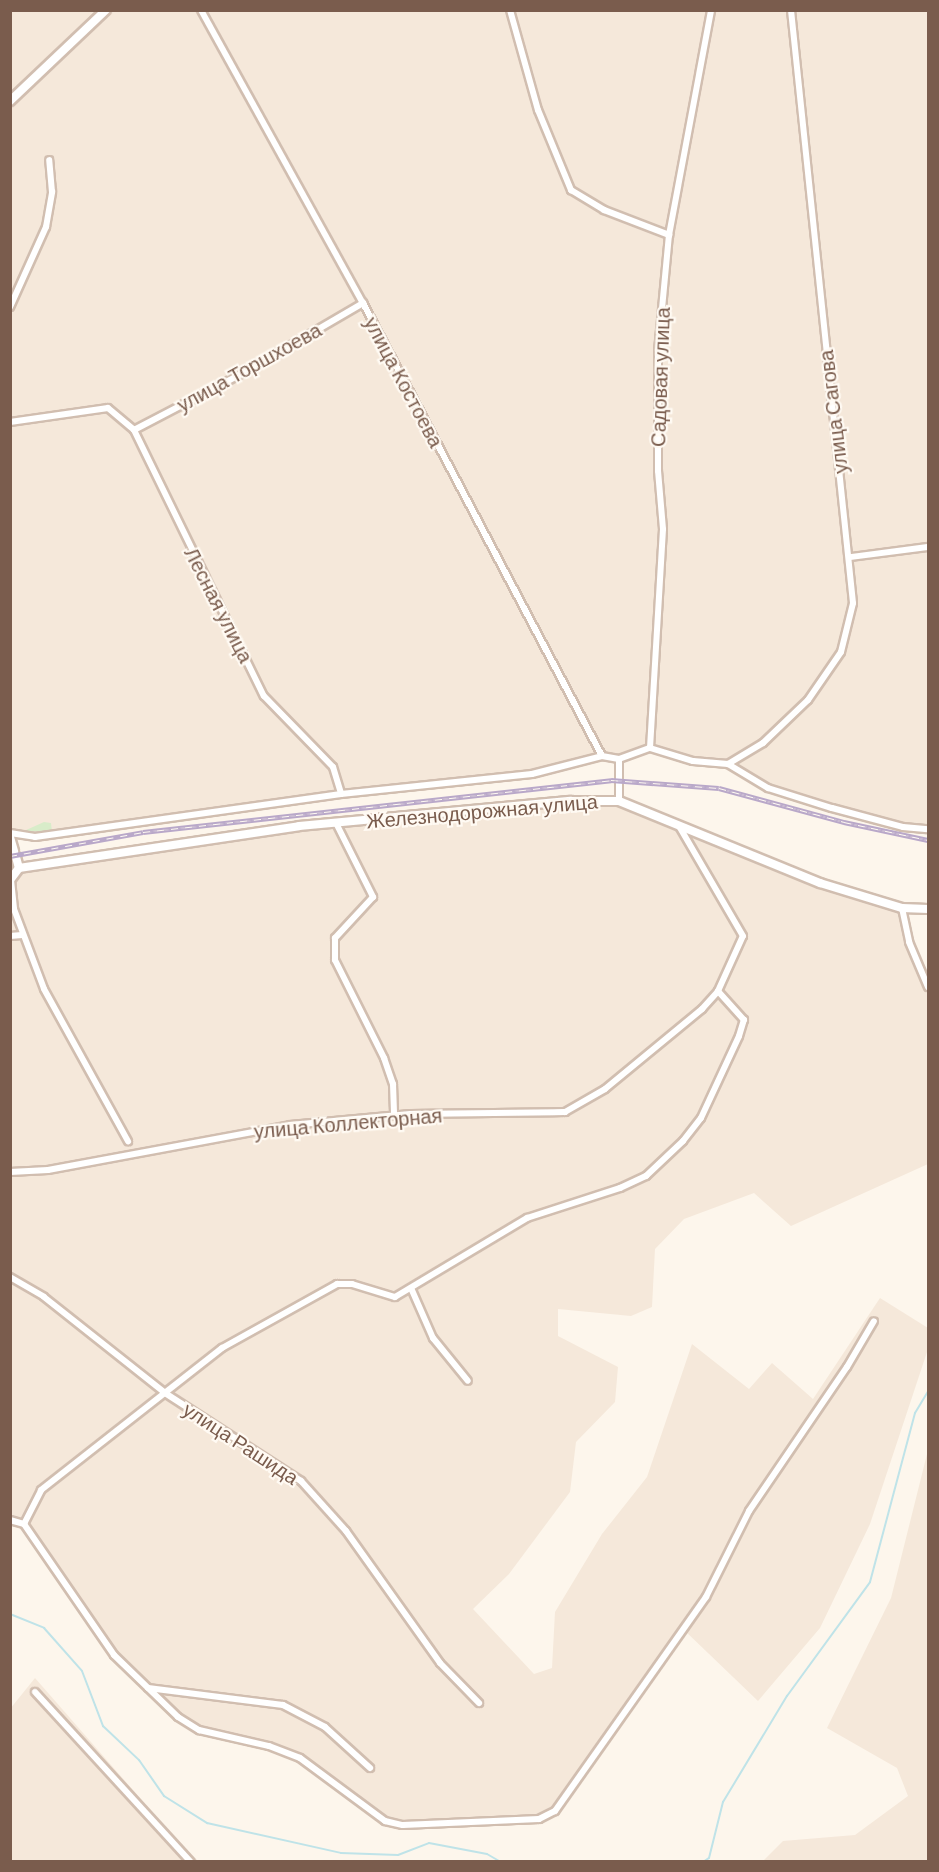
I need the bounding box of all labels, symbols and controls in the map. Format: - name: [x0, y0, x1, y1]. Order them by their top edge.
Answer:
- street label: Садовая улица: [646, 307, 674, 447]
- street label: улица Костоева: [359, 313, 449, 451]
- street label: улица Торшхоева: [173, 317, 325, 417]
- street label: улица Сагова: [814, 349, 852, 475]
- street label: Лесная улица: [180, 543, 258, 667]
- street label: Железнодорожная улица: [365, 789, 599, 833]
- street label: улица Коллекторная: [253, 1103, 443, 1143]
- street label: улица Рашида: [179, 1397, 303, 1489]

